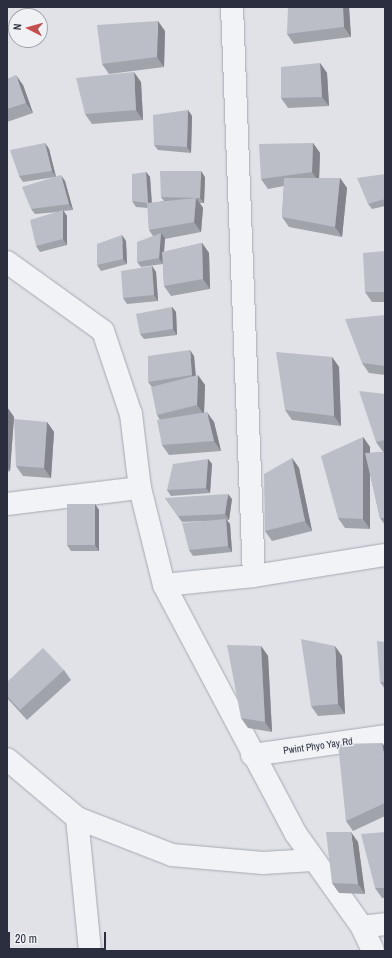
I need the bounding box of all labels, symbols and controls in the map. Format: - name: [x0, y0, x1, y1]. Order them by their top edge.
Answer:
- north arrow: [8, 8, 48, 48]
- text: N: [10, 23, 24, 31]
- street label: Pwint Phyo Yay Rd: [282, 735, 354, 757]
- scale bar: [10, 924, 108, 950]
- text: 20 m: [15, 931, 37, 947]

